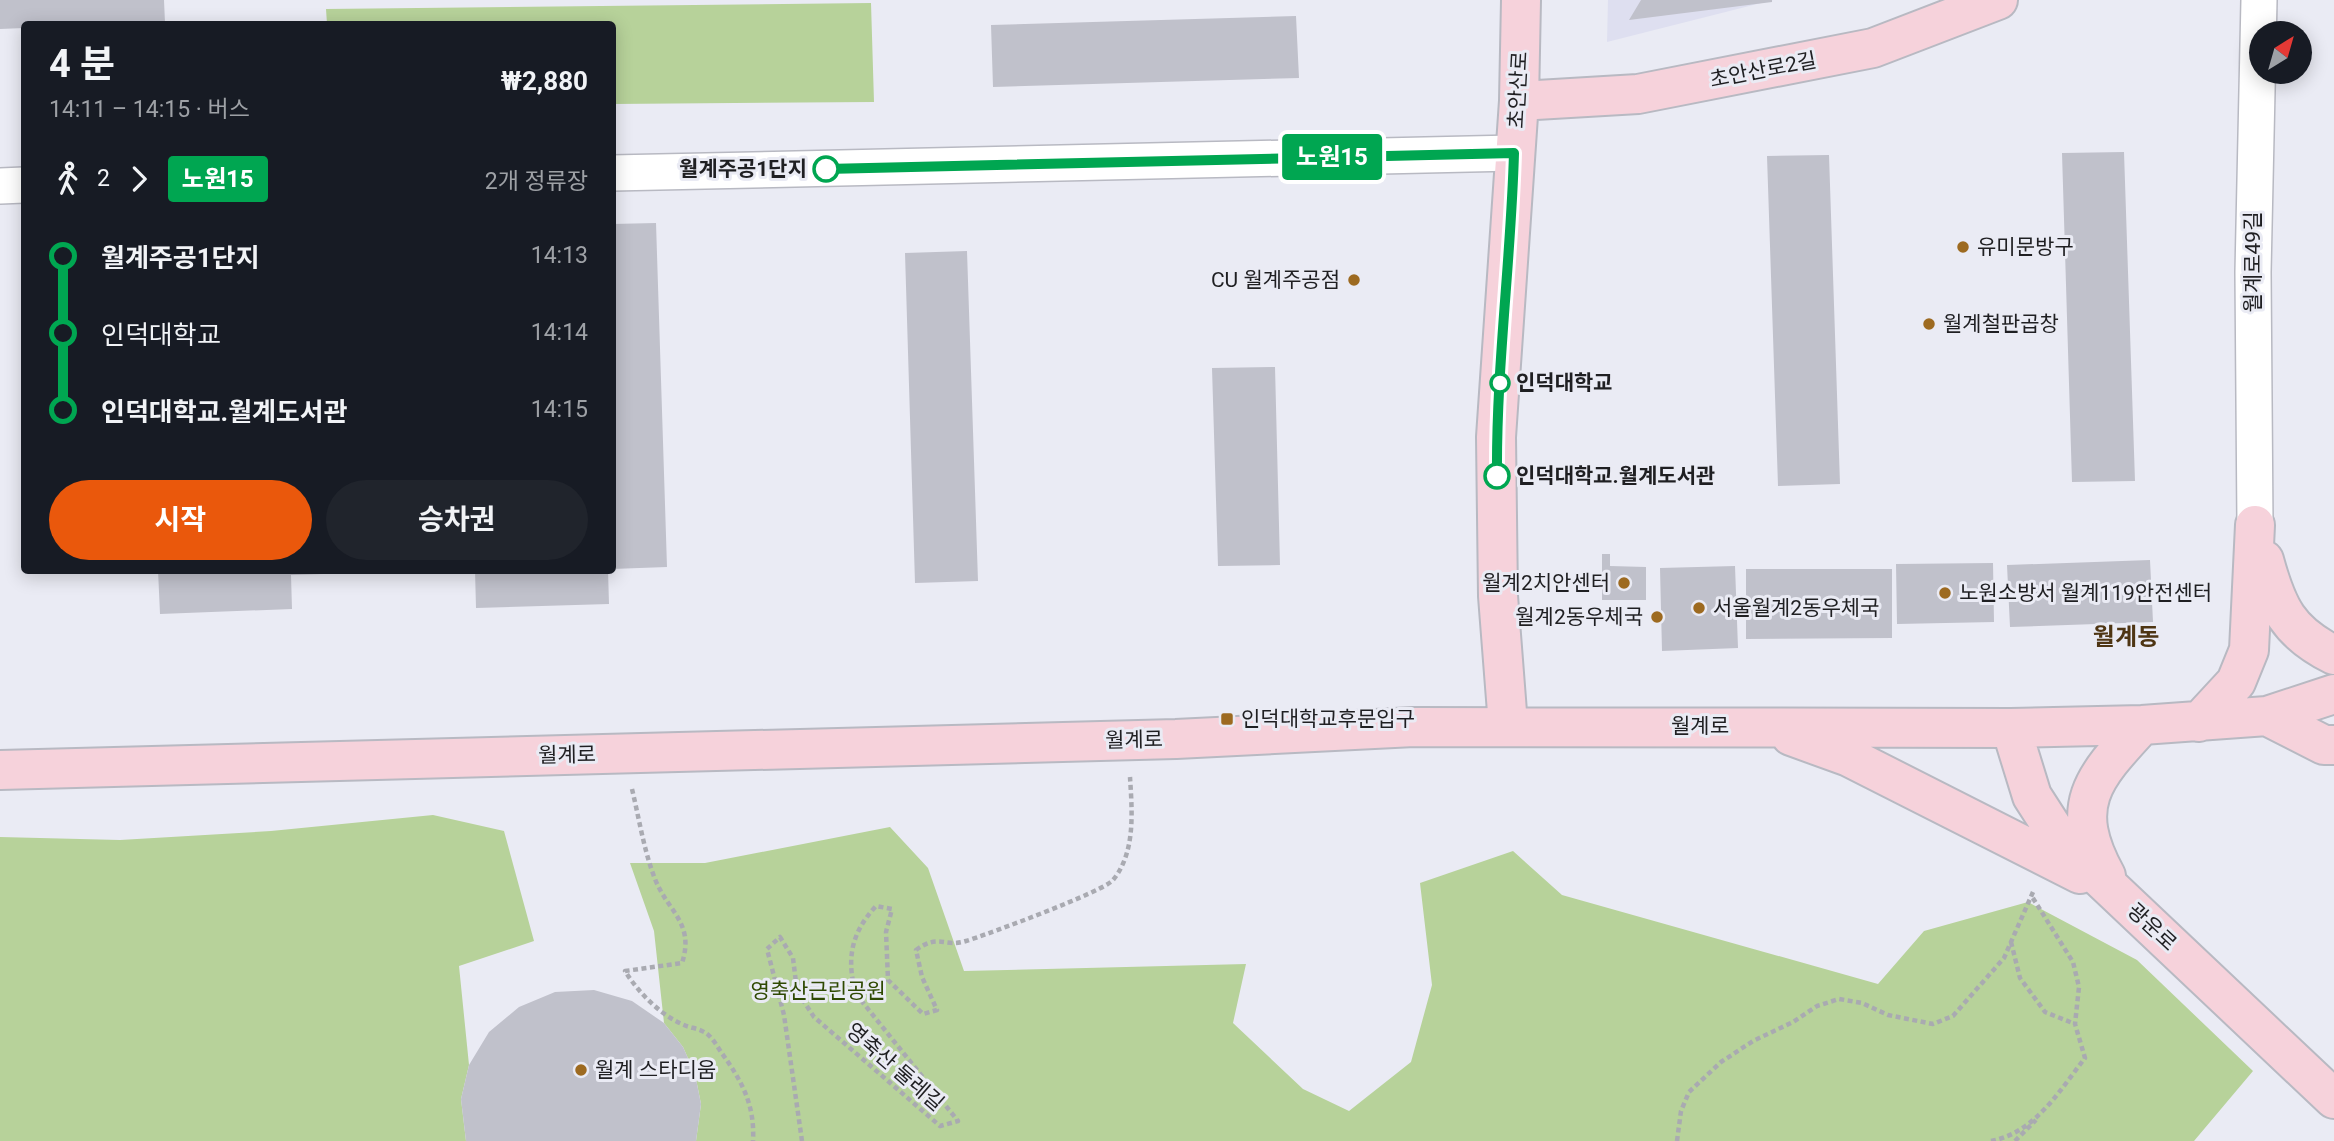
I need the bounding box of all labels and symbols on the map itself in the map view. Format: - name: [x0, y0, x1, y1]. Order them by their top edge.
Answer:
- north arrow: [2249, 21, 2312, 84]
- street label: 초안산로2길: [1708, 48, 1818, 92]
- street label: 초안산로: [1504, 51, 1532, 129]
- line badge: 노원15: [1283, 134, 1381, 180]
- marker: 월계주공1단지: [813, 156, 839, 182]
- place label: 월계주공1단지: [679, 157, 807, 181]
- street label: 월계로49길: [2241, 212, 2265, 312]
- place label: 유미문방구: [1977, 235, 2074, 259]
- marker: 유미문방구: [1955, 239, 1971, 255]
- place label: CU 월계주공점: [1211, 268, 1340, 292]
- marker: CU 월계주공점: [1346, 272, 1362, 288]
- place label: 월계철판곱창: [1943, 312, 2059, 336]
- marker: 월계철판곱창: [1921, 316, 1937, 332]
- place label: 인덕대학교: [1516, 371, 1613, 395]
- marker: 인덕대학교: [1490, 373, 1510, 393]
- marker: 인덕대학교.월계도서관: [1484, 463, 1510, 489]
- place label: 인덕대학교.월계도서관: [1516, 464, 1715, 488]
- place label: 월계2치안센터: [1482, 571, 1610, 595]
- marker: 월계2치안센터: [1616, 575, 1632, 591]
- place label: 노원소방서 월계119안전센터: [1959, 581, 2212, 605]
- marker: 노원소방서 월계119안전센터: [1937, 585, 1953, 601]
- place label: 서울월계2동우체국: [1713, 596, 1879, 620]
- marker: 서울월계2동우체국: [1691, 600, 1707, 616]
- place label: 월계2동우체국: [1515, 605, 1643, 629]
- marker: 월계2동우체국: [1649, 609, 1665, 625]
- district label: 월계동: [2093, 623, 2159, 651]
- place label: 인덕대학교후문입구: [1241, 707, 1415, 731]
- marker: 인덕대학교후문입구: [1219, 711, 1235, 727]
- street label: 월계로: [1671, 714, 1729, 738]
- street label: 월계로: [1105, 727, 1163, 753]
- street label: 월계로: [538, 742, 596, 768]
- street label: 광운로: [2123, 898, 2181, 956]
- park label: 영축산근린공원: [750, 979, 886, 1003]
- street label: 영축산 둘레길: [841, 1018, 949, 1116]
- place label: 월계 스타디움: [595, 1058, 716, 1082]
- marker: 월계 스타디움: [573, 1062, 589, 1078]

